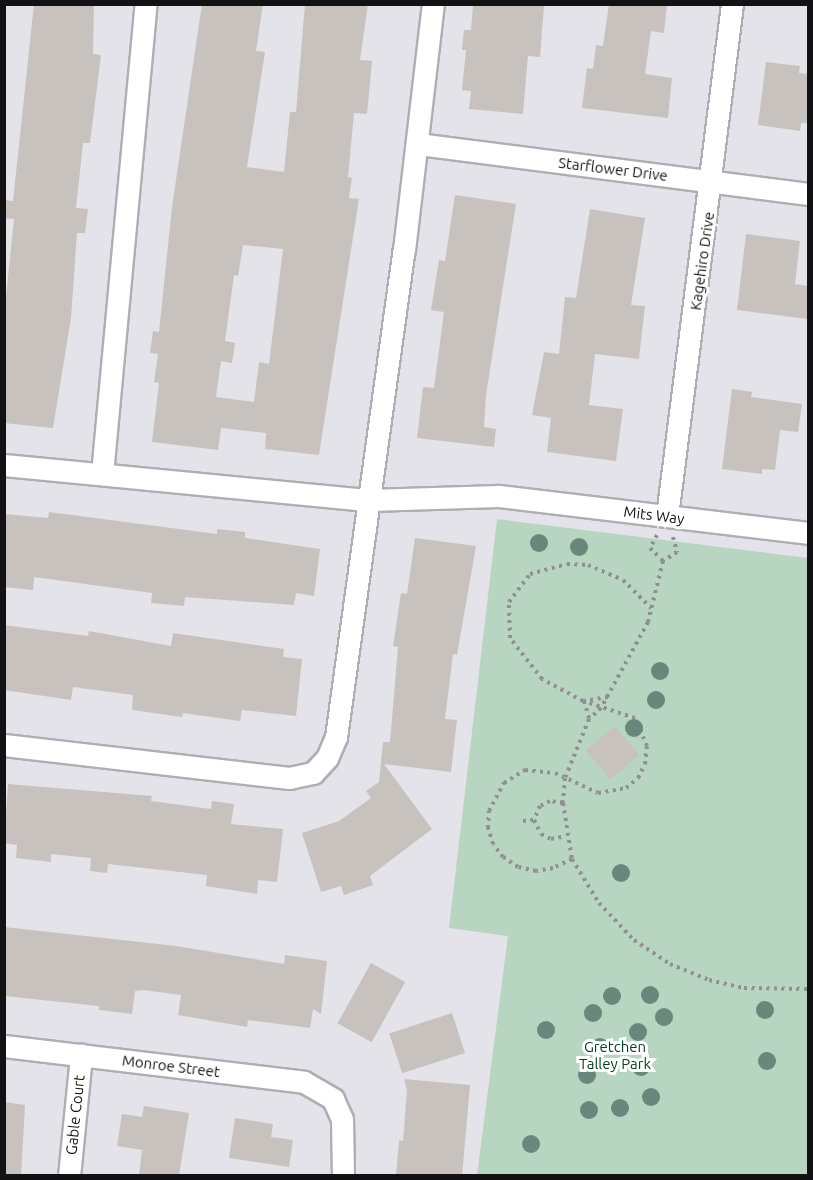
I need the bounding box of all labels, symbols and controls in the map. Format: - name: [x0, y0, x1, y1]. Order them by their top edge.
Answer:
- street label: Starflower Drive: [557, 153, 669, 185]
- street label: Kagehiro Drive: [686, 211, 718, 311]
- street label: Mits Way: [623, 502, 685, 528]
- park label: Gretchen Talley Park: [579, 1037, 651, 1072]
- street label: Monroe Street: [121, 1051, 221, 1081]
- street label: Gable Court: [62, 1074, 88, 1156]

